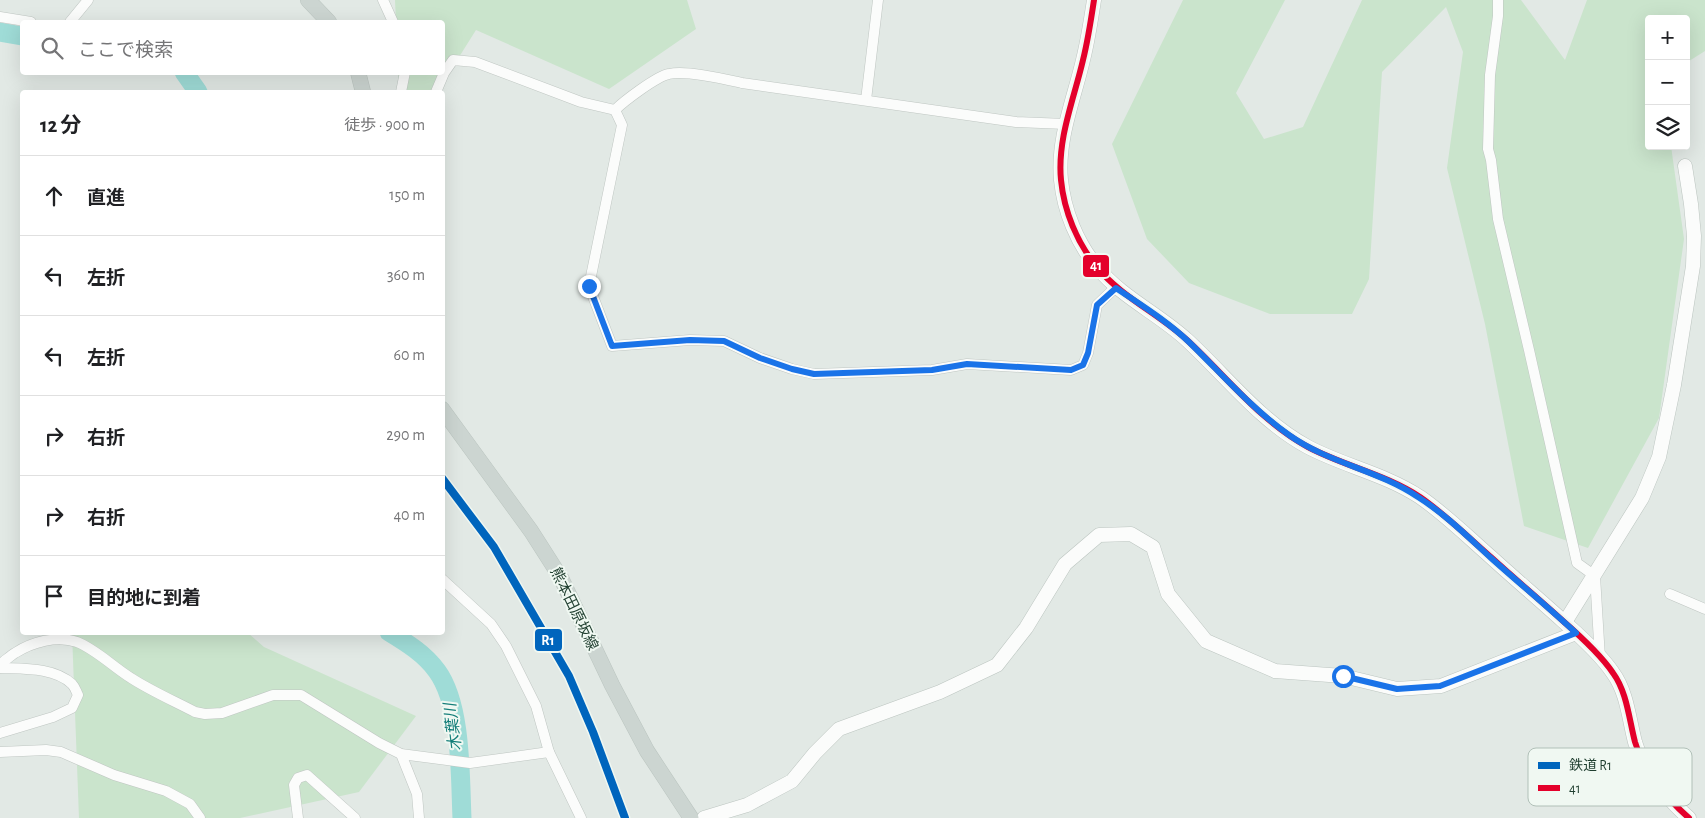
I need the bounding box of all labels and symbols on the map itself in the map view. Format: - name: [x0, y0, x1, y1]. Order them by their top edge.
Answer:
- line badge: 41: [1082, 254, 1110, 278]
- text: 41: [1090, 259, 1102, 273]
- route end: [578, 275, 601, 298]
- street label: 熊本田原坂線: [548, 565, 601, 653]
- line badge: R1: [534, 628, 563, 652]
- text: R1: [541, 634, 555, 648]
- route start: [1332, 665, 1355, 688]
- water label: 木葉川: [441, 700, 464, 752]
- legend: [1528, 748, 1692, 806]
- text: 鉄道 R1: [1569, 758, 1612, 773]
- text: 41: [1569, 782, 1581, 796]

